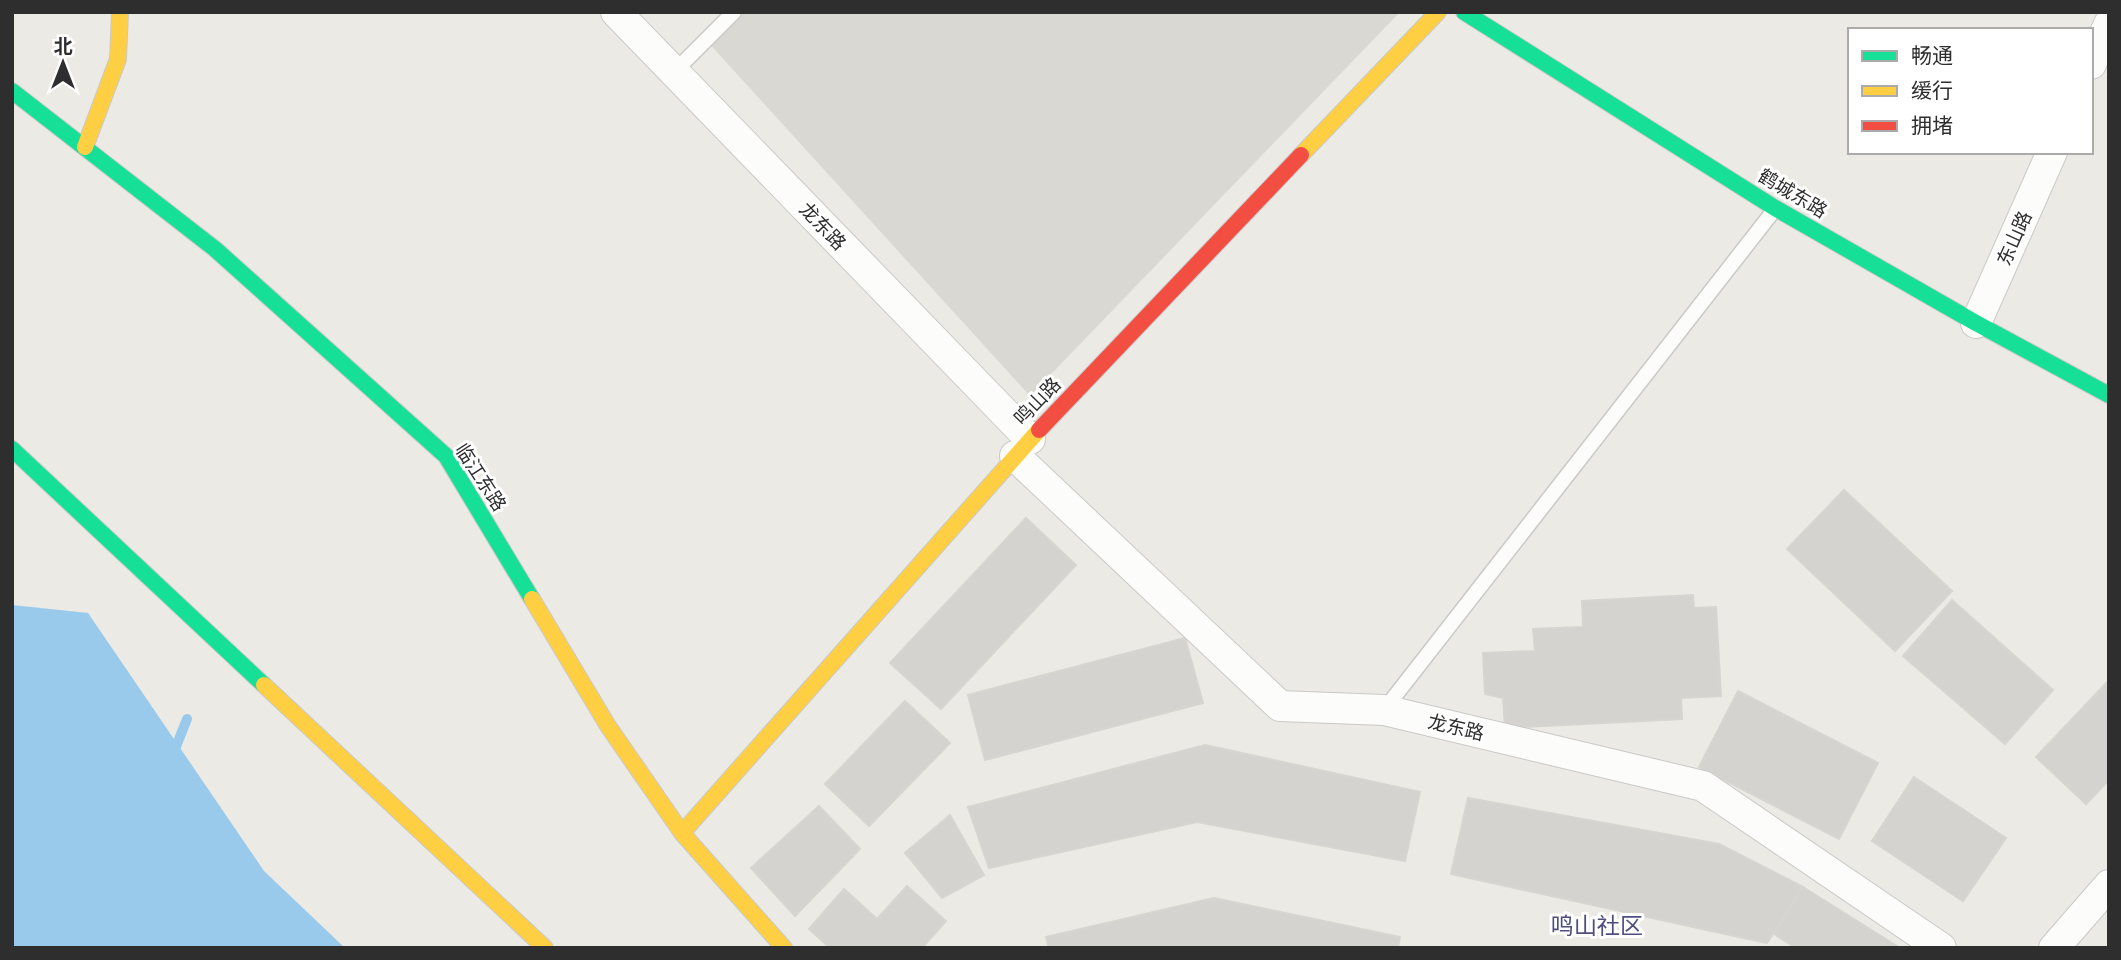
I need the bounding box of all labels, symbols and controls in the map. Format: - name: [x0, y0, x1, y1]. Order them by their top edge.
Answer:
- north arrow: [28, 28, 98, 98]
- legend: [1848, 28, 2093, 154]
- text: 北: [53, 35, 73, 58]
- text: 畅通: [1911, 43, 1953, 68]
- text: 缓行: [1911, 78, 1953, 103]
- text: 拥堵: [1911, 113, 1953, 138]
- street label: 鹤城东路: [1754, 164, 1831, 223]
- street label: 龙东路: [795, 198, 851, 255]
- street label: 东山路: [1992, 207, 2037, 269]
- street label: 鸣山路: [1009, 373, 1065, 430]
- street label: 临江东路: [450, 439, 511, 515]
- street label: 龙东路: [1426, 710, 1486, 745]
- district label: 鸣山社区: [1551, 912, 1643, 940]

